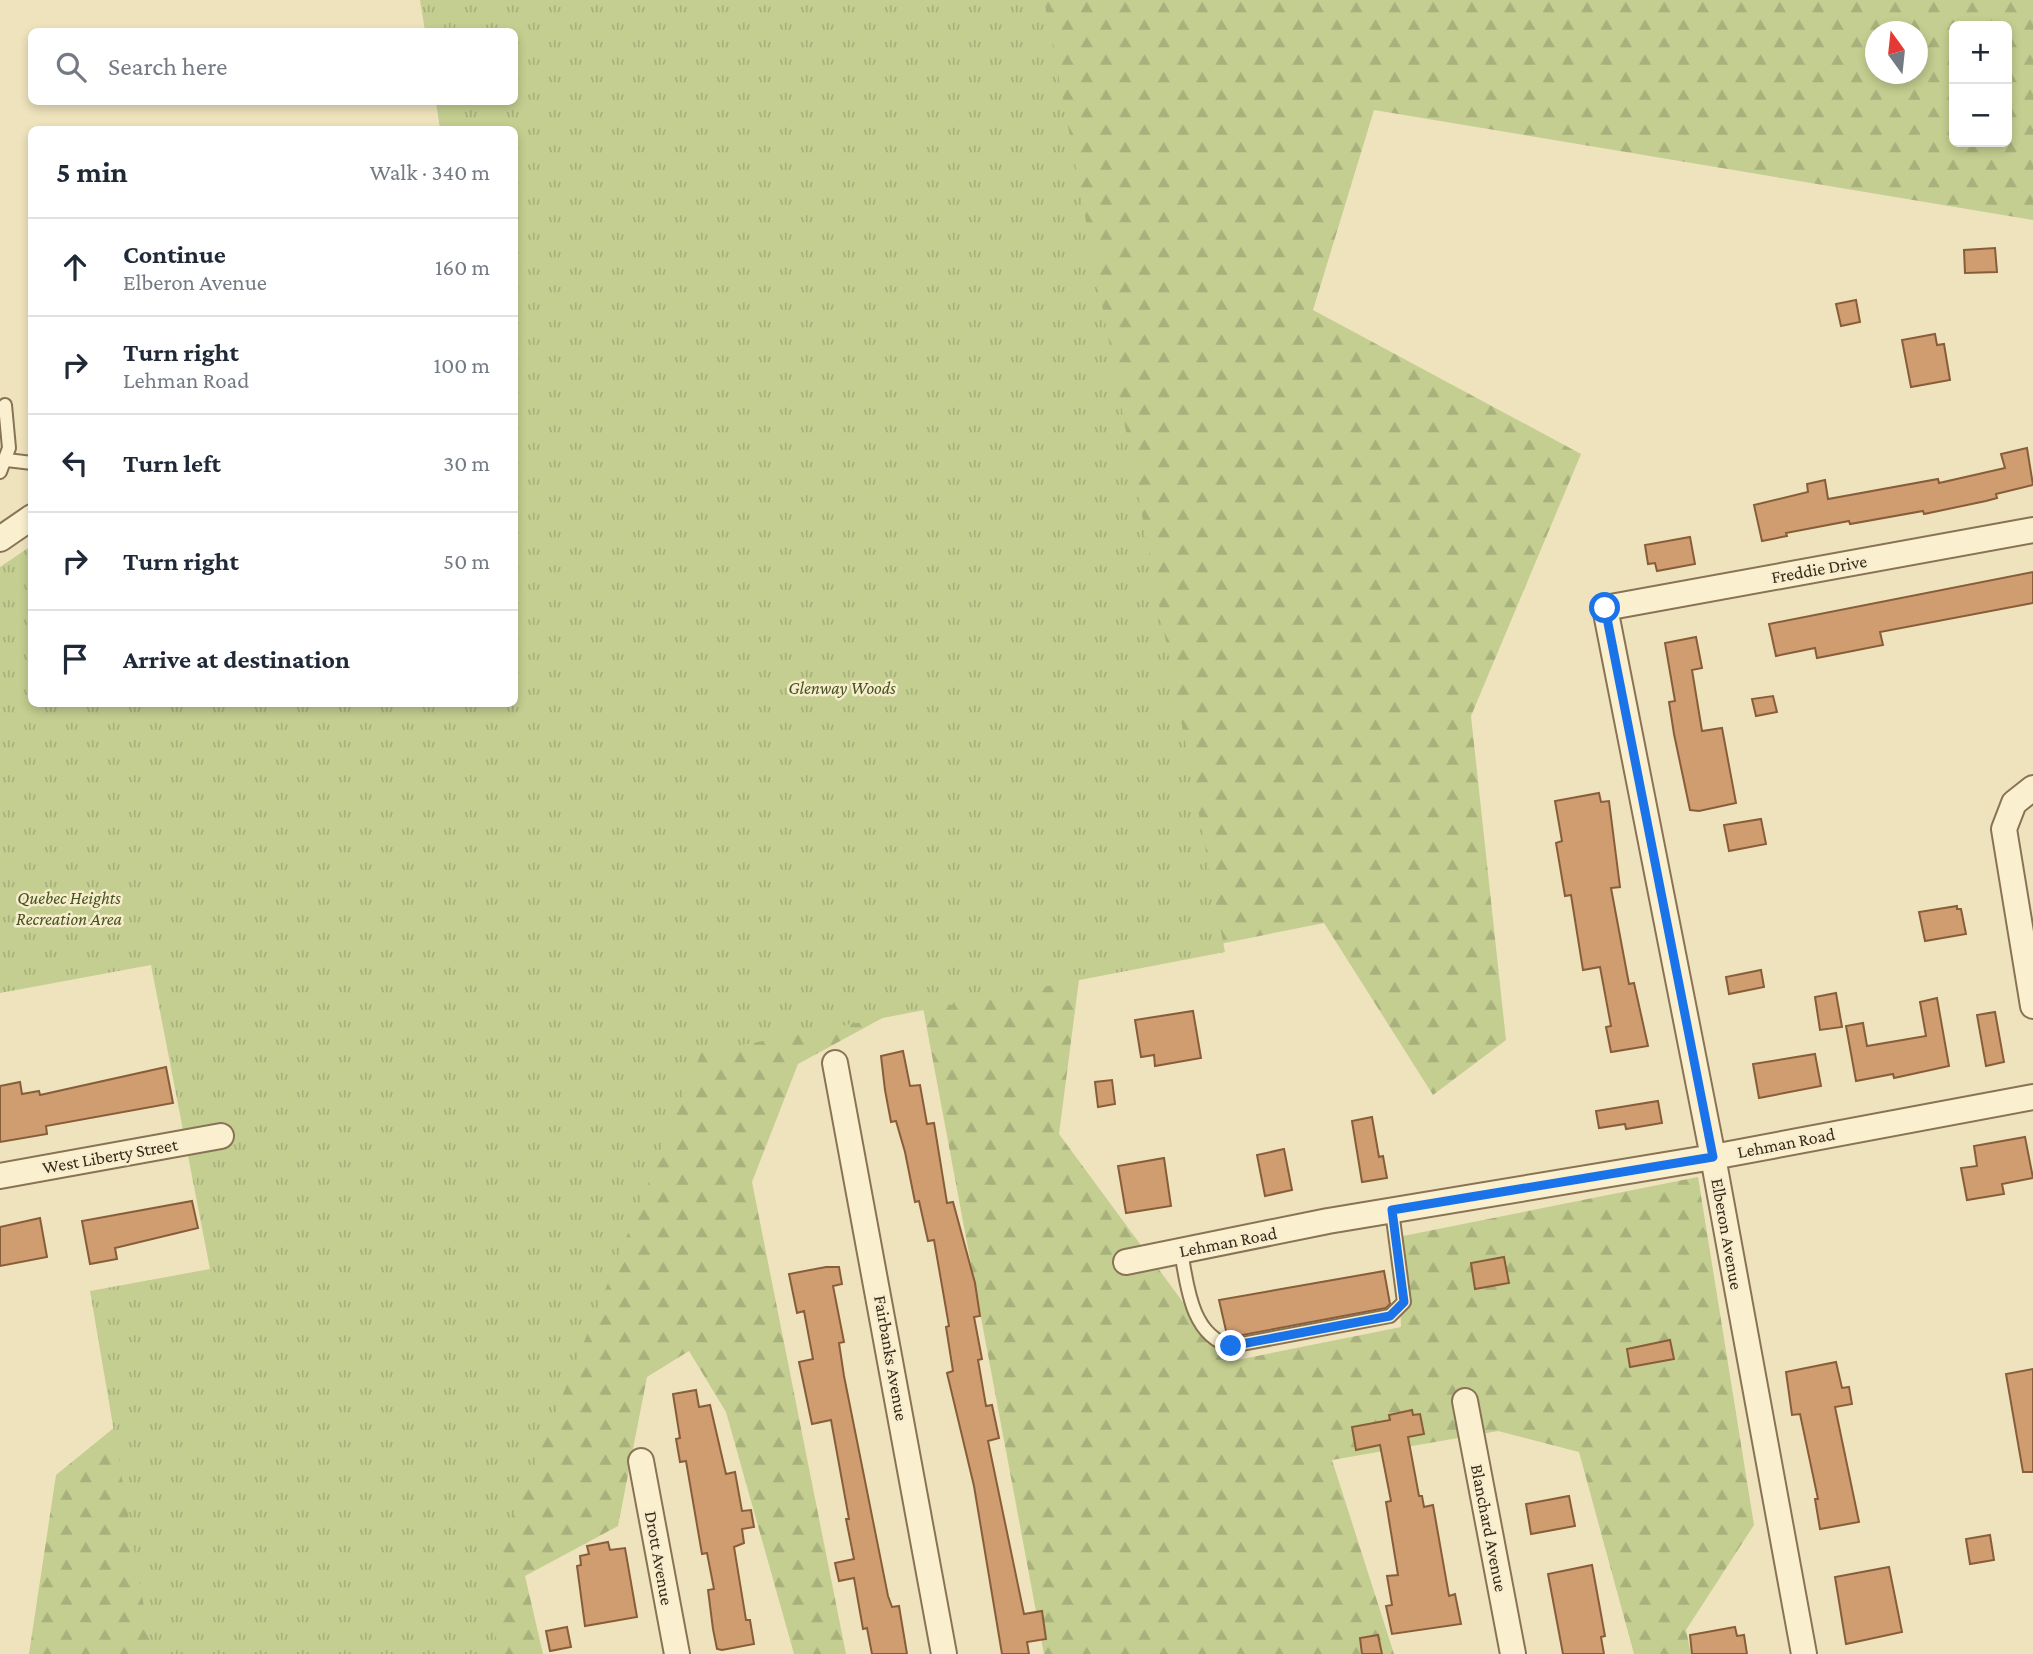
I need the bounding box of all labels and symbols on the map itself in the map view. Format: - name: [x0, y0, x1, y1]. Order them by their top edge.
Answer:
- north arrow: [1865, 21, 1928, 84]
- street label: Freddie Drive: [1770, 551, 1868, 587]
- route start: [1589, 592, 1620, 623]
- park label: Glenway Woods: [788, 678, 896, 698]
- park label: Quebec Heights Recreation Area: [16, 888, 122, 929]
- street label: Lehman Road: [1736, 1124, 1837, 1162]
- street label: West Liberty Street: [41, 1134, 180, 1178]
- street label: Elberon Avenue: [1707, 1177, 1747, 1291]
- street label: Lehman Road: [1178, 1223, 1279, 1261]
- street label: Fairbanks Avenue: [870, 1294, 912, 1422]
- route end: [1215, 1330, 1246, 1361]
- street label: Blanchard Avenue: [1467, 1462, 1511, 1594]
- street label: Drott Avenue: [641, 1509, 677, 1607]

